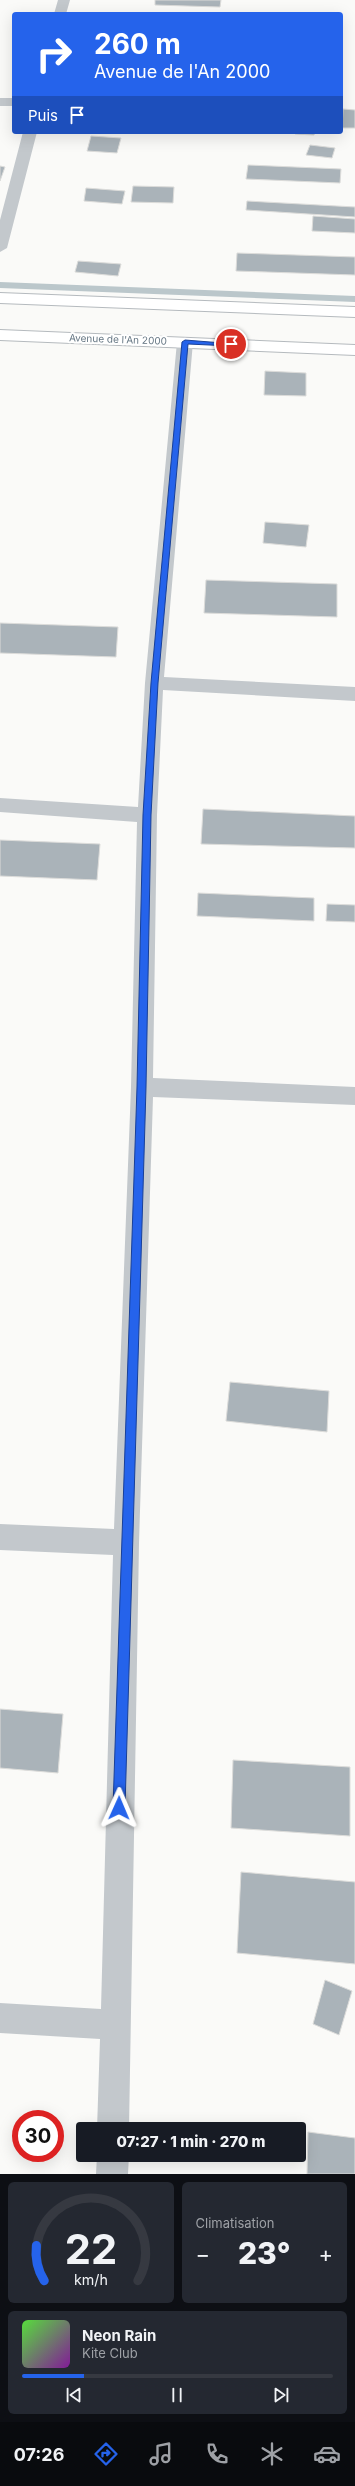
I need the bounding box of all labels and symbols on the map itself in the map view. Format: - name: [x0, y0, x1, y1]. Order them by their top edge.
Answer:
- pin: [214, 327, 248, 361]
- street label: Avenue de l'An 2000: [69, 331, 167, 347]
- position arrow: [98, 1787, 140, 1829]
- speed limit sign: 30: [12, 2110, 64, 2162]

